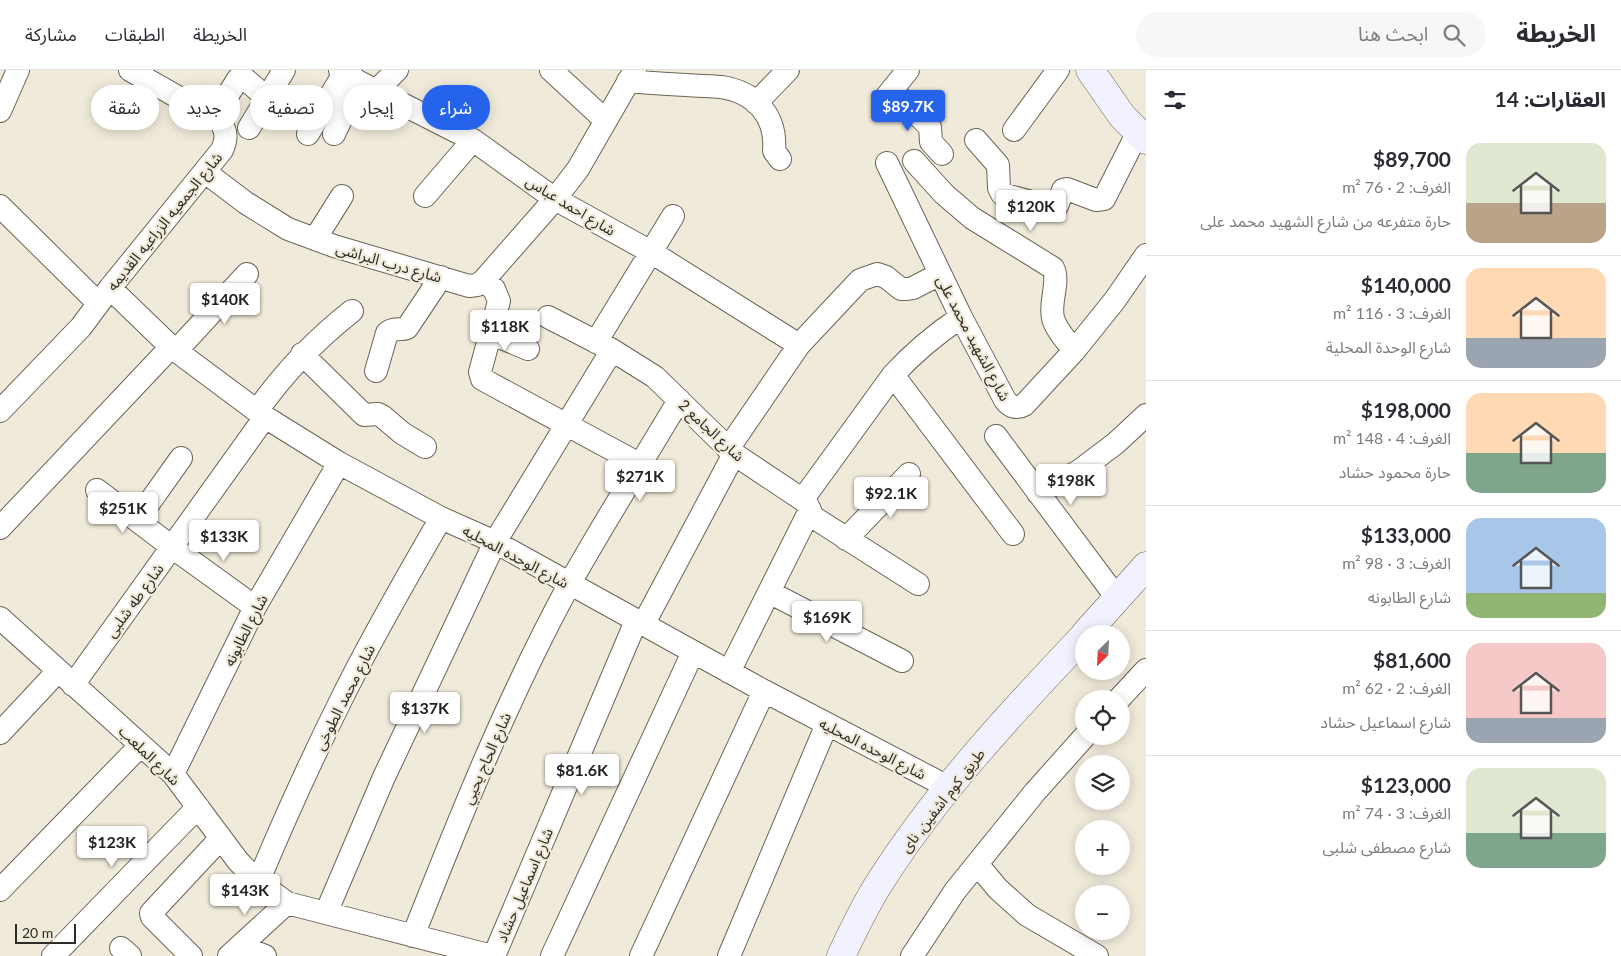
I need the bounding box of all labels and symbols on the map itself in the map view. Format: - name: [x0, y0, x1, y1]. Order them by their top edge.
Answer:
- pin: $89.7K: [867, 90, 949, 132]
- street label: شارع الجمعيه الزراعيه القديمه: [103, 148, 229, 296]
- street label: شارع احمد عباس: [521, 171, 619, 242]
- pin: $120K: [996, 190, 1066, 232]
- street label: شارع درب البراشى: [333, 238, 444, 290]
- street label: شارع الشهيد محمد على: [930, 272, 1015, 406]
- pin: $140K: [190, 282, 260, 325]
- pin: $118K: [470, 310, 540, 352]
- street label: شارع الجامع 2: [673, 395, 749, 468]
- pin: $271K: [605, 460, 675, 502]
- pin: $198K: [1036, 464, 1106, 506]
- pin: $92.1K: [850, 476, 932, 519]
- pin: $251K: [88, 492, 158, 534]
- pin: $133K: [189, 520, 259, 562]
- street label: شارع الوحده المحليه: [458, 520, 572, 595]
- street label: شارع طه شلبى: [101, 559, 170, 643]
- street label: شارع الطابونه: [219, 591, 274, 671]
- pin: $169K: [792, 600, 862, 643]
- north arrow: [1075, 625, 1130, 680]
- street label: شارع محمد الطوخى: [310, 641, 382, 755]
- pin: $137K: [390, 692, 460, 734]
- street label: شارع الحاج يحيي: [458, 709, 518, 808]
- street label: شارع الوحده المحليه: [815, 713, 930, 786]
- street label: شارع الملعب: [113, 721, 184, 792]
- street label: طريق كوم اشفين, ناى: [896, 745, 990, 857]
- pin: $81.6K: [541, 754, 623, 796]
- street label: شارع اسماعيل حشاد: [492, 825, 560, 946]
- pin: $123K: [77, 826, 147, 868]
- pin: $143K: [210, 874, 280, 916]
- scale bar: [15, 921, 76, 944]

